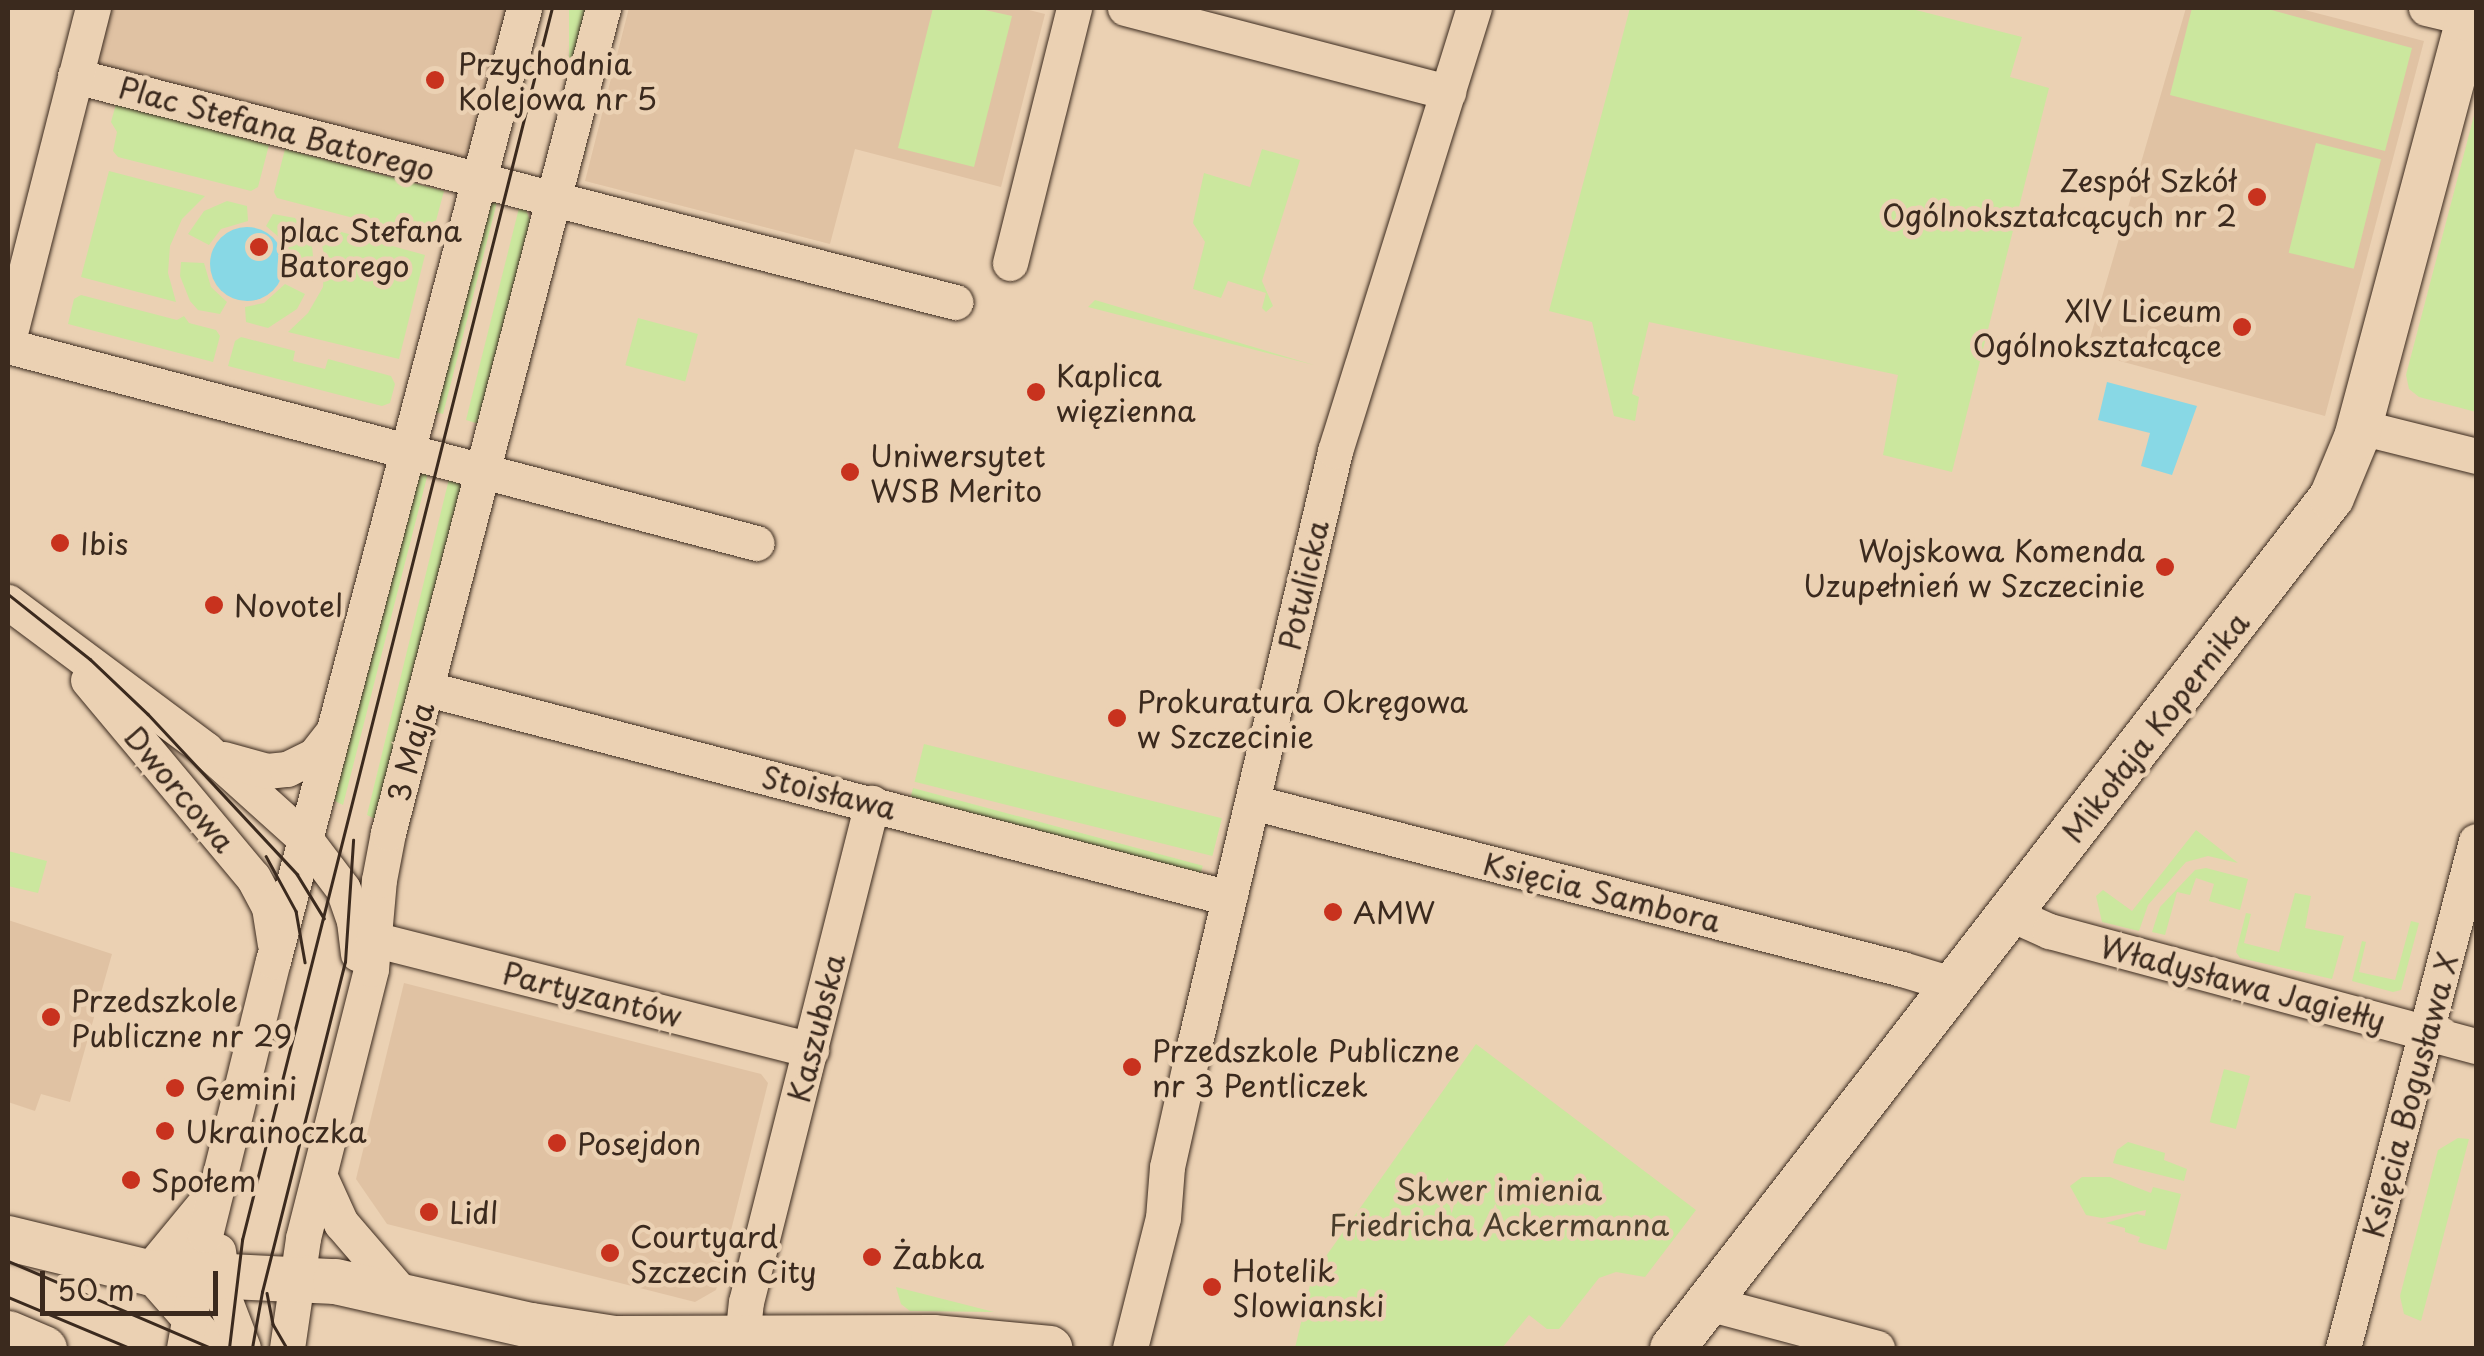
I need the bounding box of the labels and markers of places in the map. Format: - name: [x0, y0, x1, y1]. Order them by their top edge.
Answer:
- place label: Przychodnia Kolejowa nr 5: [458, 45, 654, 116]
- marker: Przychodnia Kolejowa nr 5: [422, 67, 448, 93]
- place label: Zespół Szkół Ogólnokształcących nr 2: [1880, 162, 2237, 232]
- marker: Zespół Szkół Ogólnokształcących nr 2: [2246, 186, 2268, 208]
- place label: plac Stefana Batorego: [279, 212, 462, 282]
- marker: plac Stefana Batorego: [248, 236, 270, 258]
- place label: XIV Liceum Ogólnokształcące: [1972, 292, 2222, 362]
- marker: XIV Liceum Ogólnokształcące: [2231, 316, 2253, 338]
- place label: Kaplica więzienna: [1056, 357, 1196, 428]
- marker: Kaplica więzienna: [1025, 381, 1047, 403]
- place label: Uniwersytet WSB Merito: [870, 437, 1046, 508]
- marker: Uniwersytet WSB Merito: [839, 461, 861, 483]
- place label: Ibis: [80, 525, 128, 561]
- marker: Ibis: [49, 532, 71, 554]
- place label: Wojskowa Komenda Uzupełnień w Szczecinie: [1803, 532, 2145, 602]
- marker: Wojskowa Komenda Uzupełnień w Szczecinie: [2154, 556, 2176, 578]
- place label: Novotel: [234, 587, 343, 623]
- marker: Novotel: [203, 594, 225, 616]
- place label: Prokuratura Okręgowa w Szczecinie: [1137, 683, 1467, 754]
- marker: Prokuratura Okręgowa w Szczecinie: [1106, 707, 1128, 729]
- place label: AMW: [1353, 894, 1435, 930]
- marker: AMW: [1322, 901, 1344, 923]
- place label: Przedszkole Publiczne nr 29: [71, 982, 293, 1052]
- marker: Przedszkole Publiczne nr 29: [40, 1006, 62, 1028]
- place label: Przedszkole Publiczne nr 3 Pentliczek: [1152, 1032, 1461, 1102]
- marker: Przedszkole Publiczne nr 3 Pentliczek: [1121, 1056, 1143, 1078]
- place label: Gemini: [195, 1070, 297, 1106]
- marker: Gemini: [164, 1077, 186, 1099]
- place label: Ukrainoczka: [185, 1113, 367, 1149]
- marker: Ukrainoczka: [154, 1120, 176, 1142]
- place label: Posejdon: [577, 1125, 701, 1161]
- marker: Posejdon: [546, 1132, 568, 1154]
- place label: Społem: [151, 1162, 257, 1198]
- marker: Społem: [120, 1169, 142, 1191]
- place label: Lidl: [449, 1194, 498, 1230]
- marker: Lidl: [418, 1201, 440, 1223]
- place label: Courtyard Szczecin City: [630, 1218, 818, 1288]
- place label: Żabka: [892, 1239, 984, 1275]
- marker: Courtyard Szczecin City: [599, 1242, 621, 1264]
- marker: Żabka: [861, 1246, 883, 1268]
- place label: Hotelik Slowianski: [1232, 1252, 1384, 1322]
- marker: Hotelik Slowianski: [1201, 1276, 1223, 1298]

